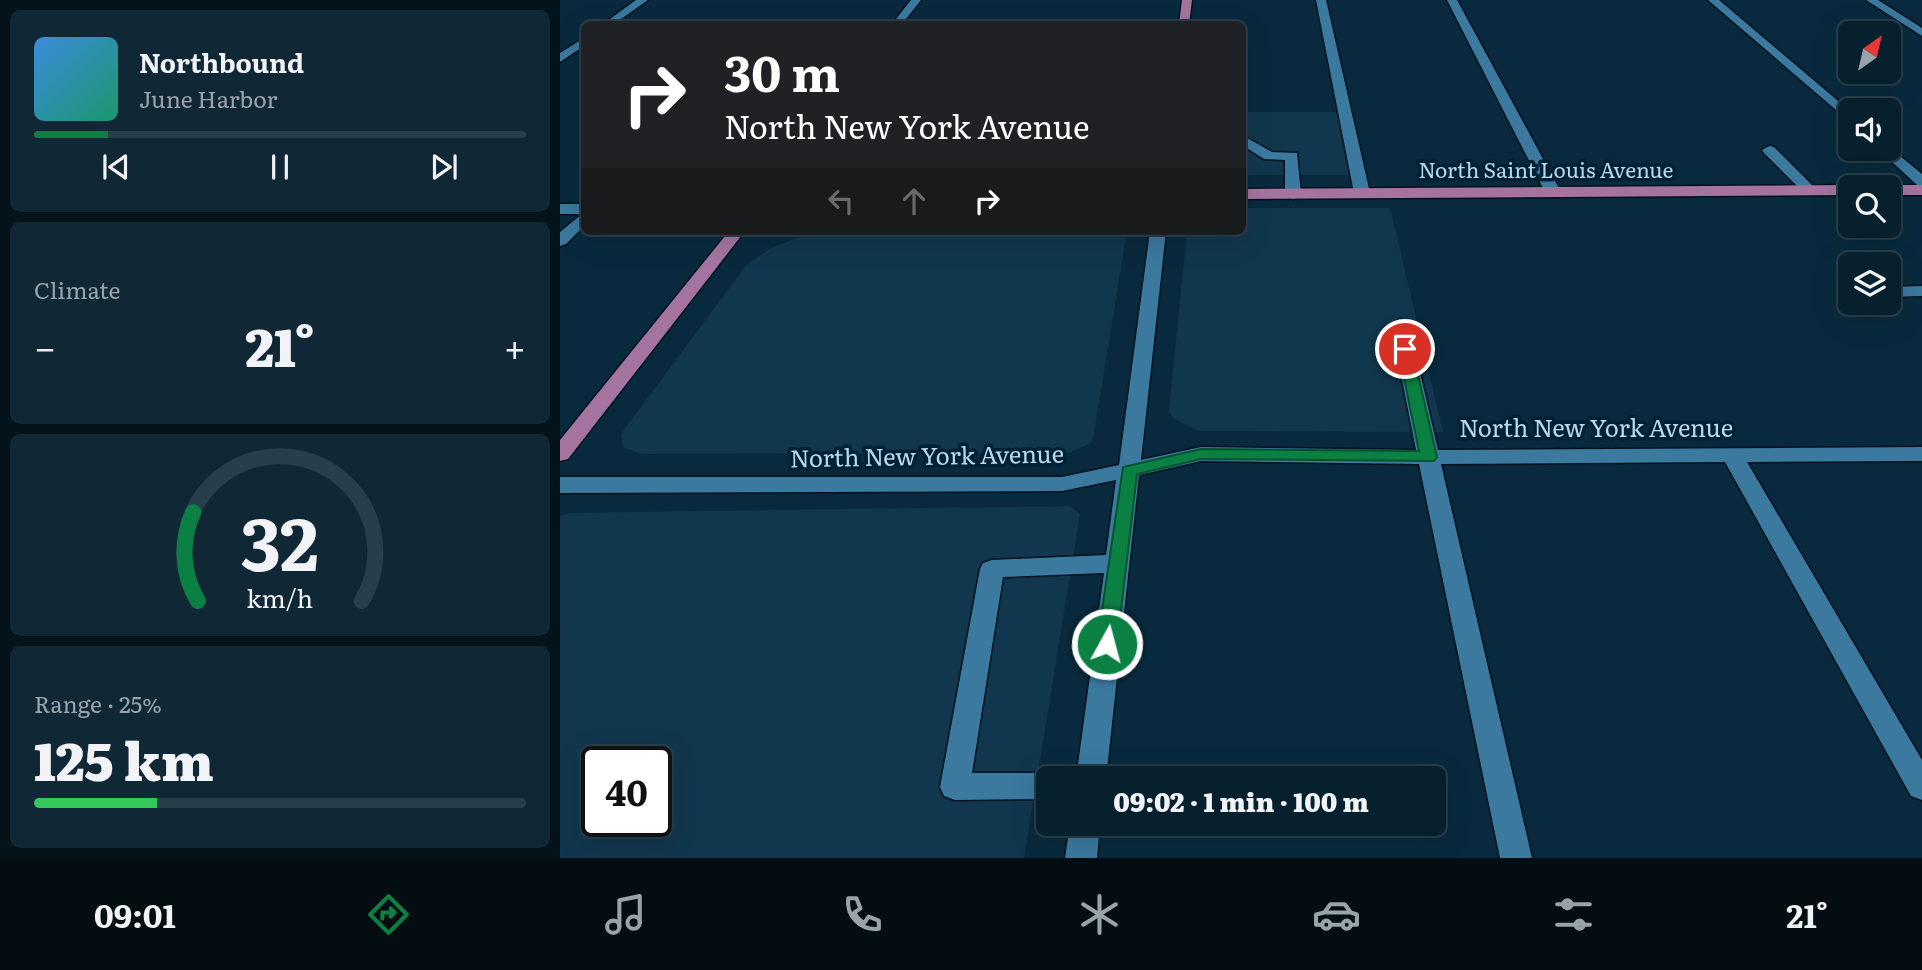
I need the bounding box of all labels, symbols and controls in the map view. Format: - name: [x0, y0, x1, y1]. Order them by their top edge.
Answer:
- north arrow: [1838, 21, 1900, 84]
- map controls: [1838, 21, 1901, 315]
- text: 30 m: [724, 34, 840, 107]
- text: Northbound: [139, 42, 304, 81]
- icon: right: [609, 49, 700, 140]
- text: June Harbor: [139, 81, 277, 115]
- button: sound: [1838, 98, 1901, 161]
- text: North New York Avenue: [724, 101, 1090, 149]
- icon: previous: [97, 148, 135, 186]
- icon: pause: [261, 148, 299, 186]
- icon: next: [425, 148, 463, 186]
- street label: North Saint Louis Avenue: [1418, 153, 1674, 184]
- button: search: [1838, 175, 1901, 238]
- icon: left: [822, 182, 860, 220]
- icon: ahead: [895, 182, 933, 220]
- icon: right: [968, 182, 1006, 220]
- button: layers: [1838, 252, 1901, 315]
- text: Climate: [34, 272, 120, 306]
- text: 21°: [245, 306, 315, 383]
- text: −: [34, 317, 56, 374]
- text: +: [504, 317, 526, 374]
- pin: [1375, 319, 1435, 379]
- icon: arrive: [1386, 330, 1424, 368]
- street label: North New York Avenue: [1459, 409, 1733, 444]
- street label: North New York Avenue: [790, 435, 1064, 474]
- text: 32: [241, 485, 319, 593]
- text: km/h: [247, 579, 313, 616]
- position arrow: [1070, 607, 1144, 681]
- text: Range · 25%: [34, 686, 162, 720]
- text: 125 km: [34, 720, 214, 797]
- speed limit sign: 40: [581, 746, 672, 837]
- text: 09:02 · 1 min · 100 m: [1113, 781, 1369, 820]
- text: 09:01: [94, 890, 176, 938]
- icon: directions: [364, 890, 413, 939]
- icon: music: [601, 890, 650, 939]
- icon: phone: [838, 890, 887, 939]
- icon: climate: [1075, 890, 1124, 939]
- icon: car: [1312, 890, 1361, 939]
- icon: filters: [1549, 890, 1598, 939]
- text: 21°: [1786, 890, 1828, 938]

